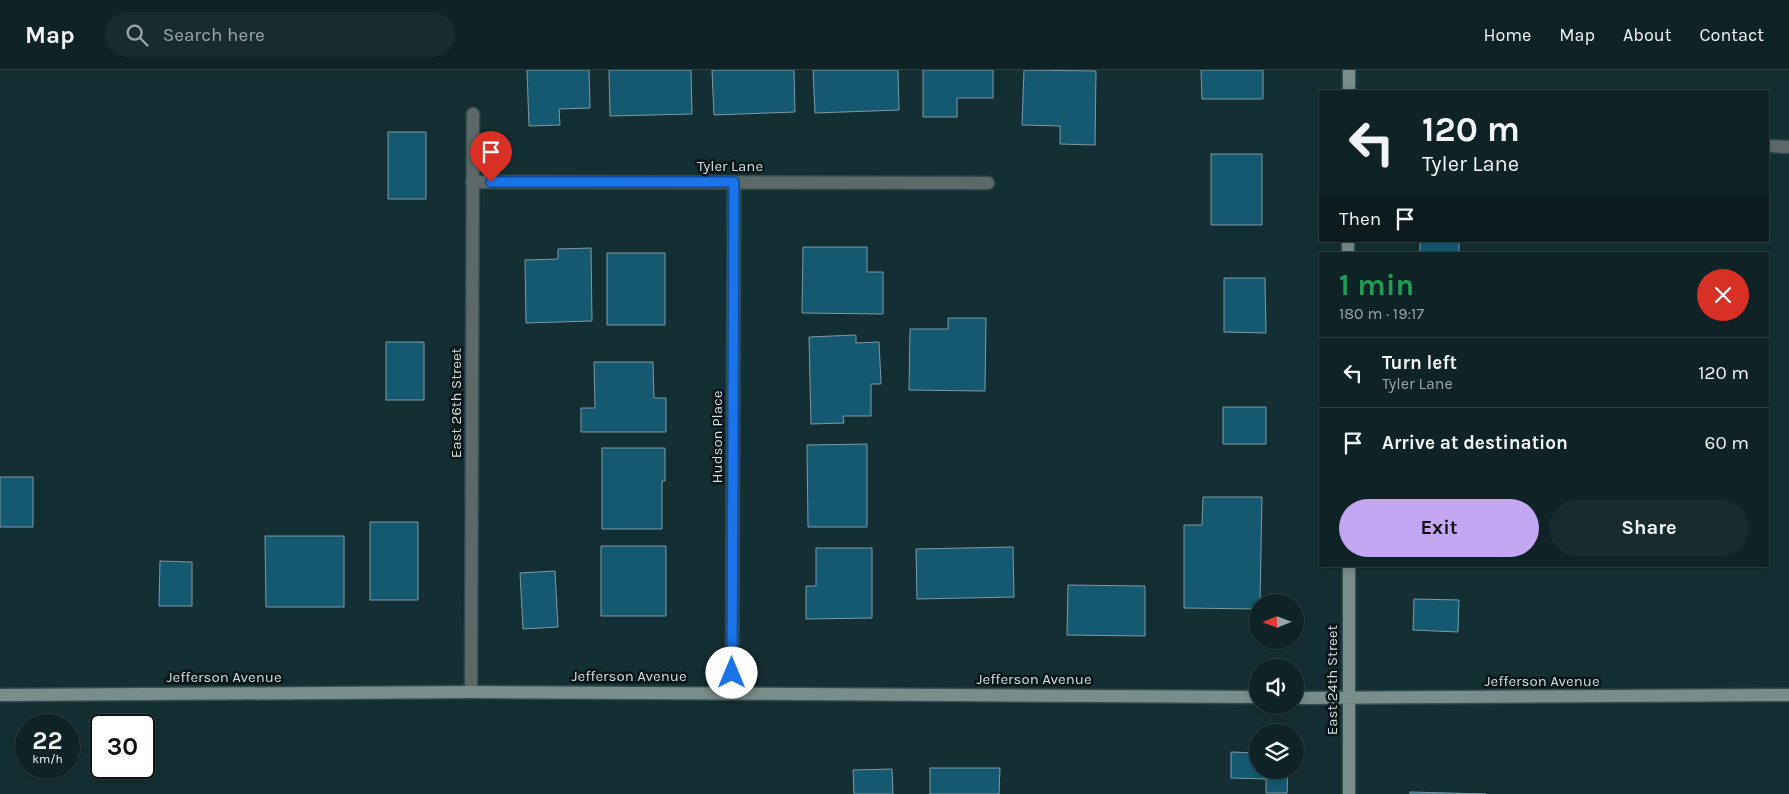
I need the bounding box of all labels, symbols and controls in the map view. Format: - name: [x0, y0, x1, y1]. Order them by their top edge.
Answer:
- search box: [105, 12, 455, 57]
- text: Map: [25, 21, 75, 49]
- icon: search: [123, 21, 151, 49]
- text: Search here: [163, 24, 265, 46]
- text: Home: [1483, 24, 1531, 46]
- text: Map: [1559, 24, 1595, 46]
- text: About: [1623, 24, 1672, 46]
- text: Contact: [1700, 24, 1764, 46]
- text: 120 m: [1422, 109, 1520, 150]
- icon: left: [1339, 110, 1404, 175]
- pin: [470, 131, 512, 182]
- icon: arrive: [477, 138, 505, 166]
- text: Tyler Lane: [1422, 151, 1519, 177]
- street label: Tyler Lane: [697, 157, 763, 175]
- icon: arrive: [1391, 205, 1419, 233]
- text: Then: [1339, 208, 1381, 230]
- text: 1 min: [1339, 267, 1414, 303]
- button: close: [1697, 269, 1749, 321]
- text: 180 m · 19:17: [1339, 304, 1424, 323]
- street label: East 26th Street: [447, 347, 465, 458]
- text: Turn left: [1382, 352, 1457, 374]
- icon: left: [1339, 359, 1367, 387]
- text: 120 m: [1698, 362, 1749, 384]
- text: Tyler Lane: [1382, 374, 1453, 393]
- street label: Hudson Place: [708, 391, 726, 483]
- icon: arrive: [1339, 429, 1367, 457]
- text: Arrive at destination: [1382, 432, 1568, 454]
- text: 60 m: [1705, 432, 1749, 454]
- button: Exit: [1339, 499, 1539, 557]
- button: Share: [1549, 499, 1749, 557]
- north arrow: [1249, 594, 1304, 649]
- map controls: [1249, 594, 1304, 779]
- street label: East 24th Street: [1323, 625, 1341, 735]
- position arrow: [705, 646, 757, 698]
- button: sound: [1249, 659, 1304, 714]
- street label: Jefferson Avenue: [571, 667, 687, 685]
- street label: Jefferson Avenue: [166, 668, 282, 686]
- street label: Jefferson Avenue: [976, 670, 1092, 688]
- street label: Jefferson Avenue: [1484, 672, 1600, 690]
- speed limit sign: 30: [90, 714, 155, 779]
- button: layers: [1249, 724, 1304, 779]
- text: 22: [32, 726, 63, 755]
- text: km/h: [32, 752, 63, 766]

